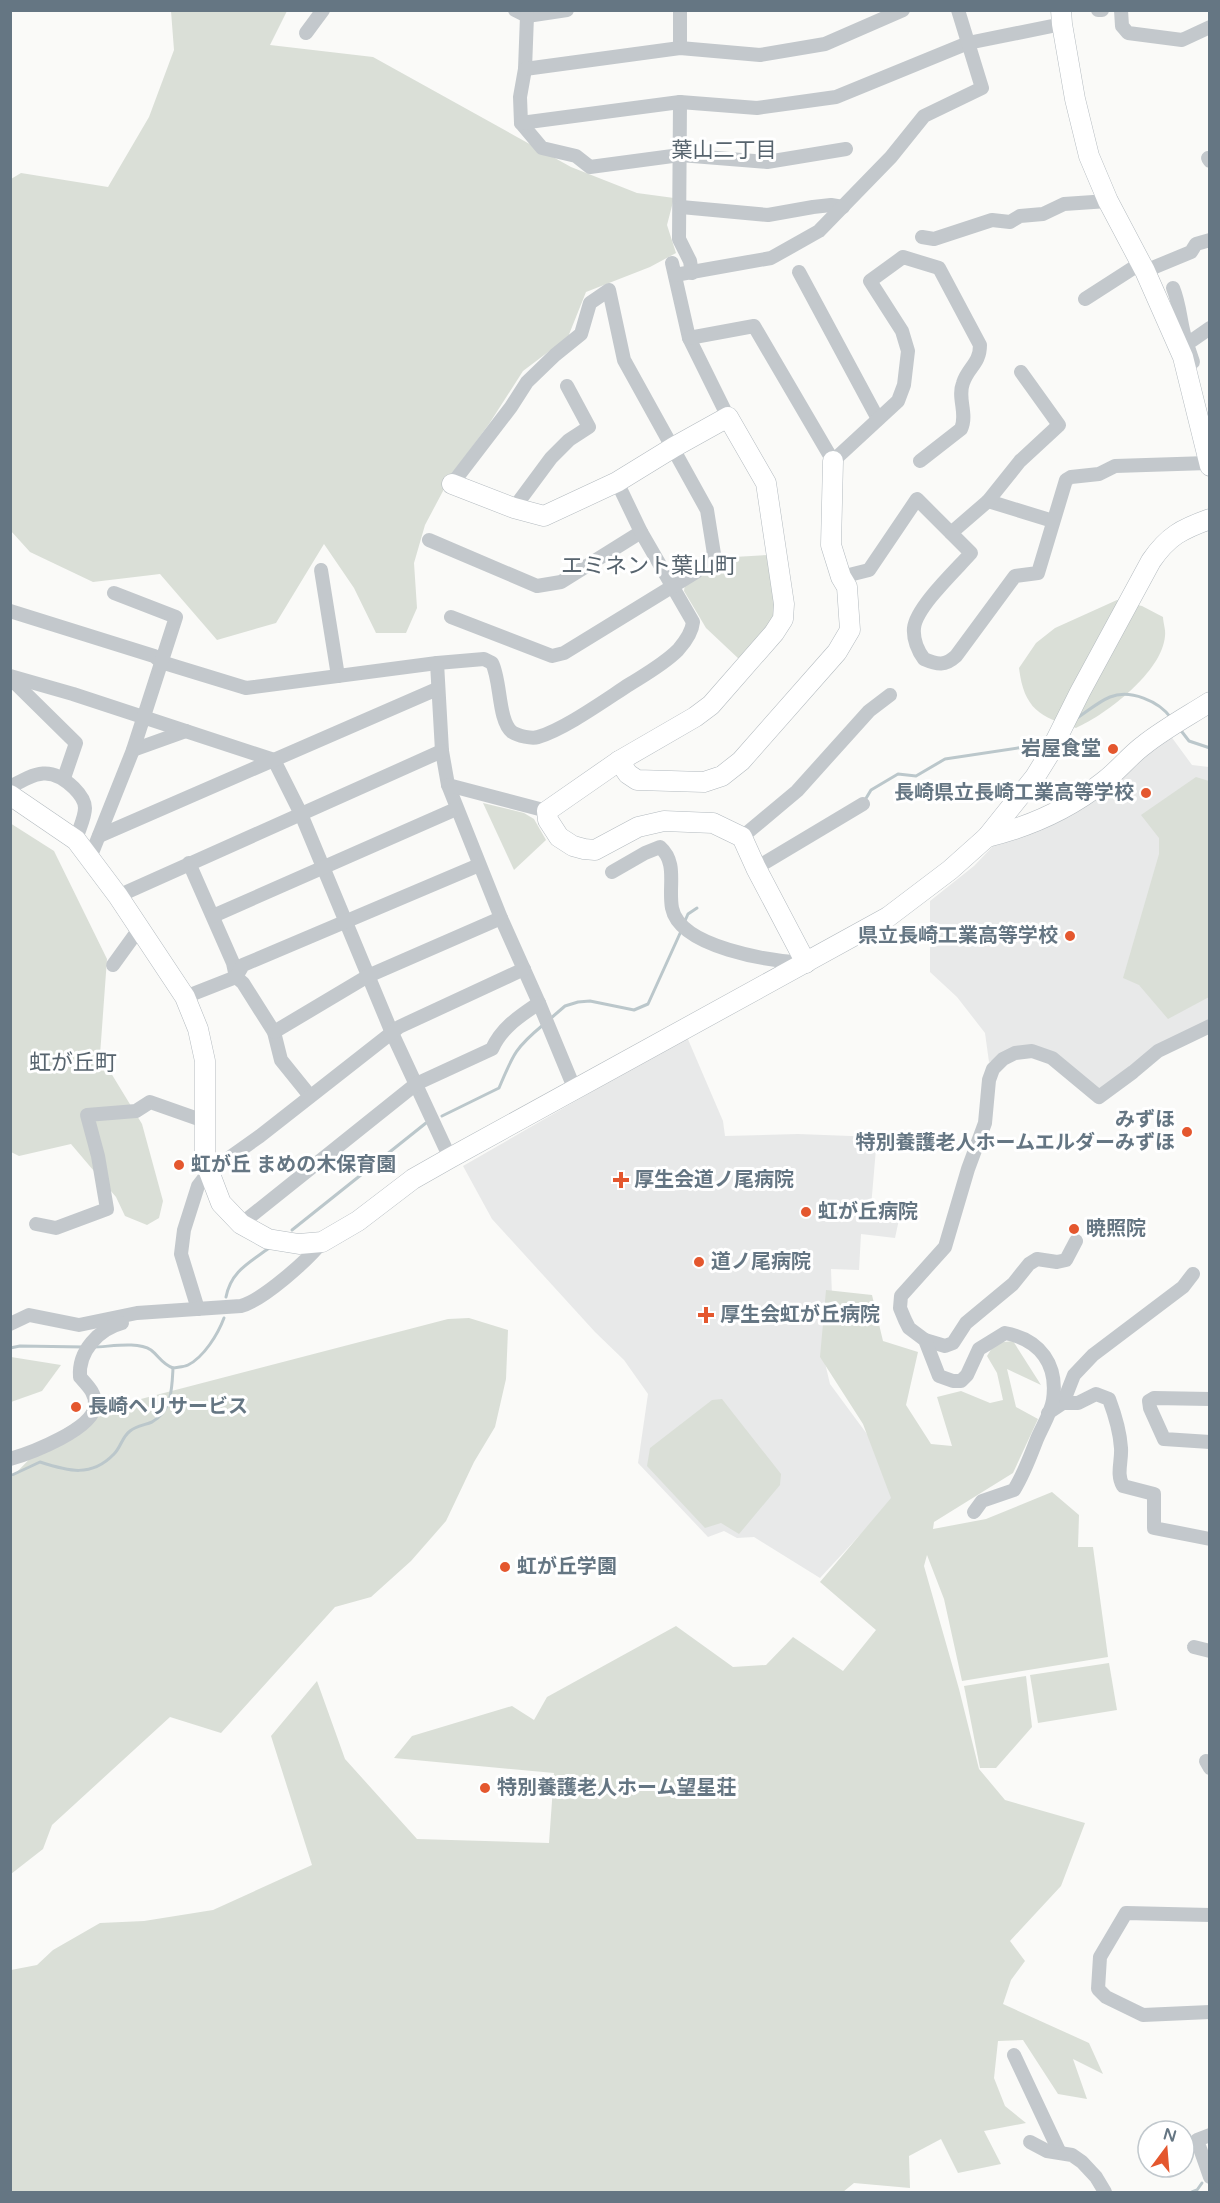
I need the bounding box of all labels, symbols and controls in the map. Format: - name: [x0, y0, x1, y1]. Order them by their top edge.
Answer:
- district label: 葉山二丁目: [672, 138, 777, 163]
- district label: エミネント葉山町: [561, 553, 737, 579]
- place label: 岩屋食堂: [1021, 737, 1101, 761]
- marker: 岩屋食堂: [1106, 742, 1120, 756]
- place label: 長崎県立長崎工業高等学校: [894, 781, 1134, 805]
- marker: 長崎県立長崎工業高等学校: [1139, 786, 1153, 800]
- place label: 県立長崎工業高等学校: [858, 924, 1058, 948]
- marker: 県立長崎工業高等学校: [1063, 929, 1077, 943]
- district label: 虹が丘町: [29, 1050, 117, 1076]
- place label: みずほ 特別養護老人ホームエルダーみずほ: [856, 1108, 1175, 1155]
- marker: みずほ 特別養護老人ホームエルダーみずほ: [1180, 1125, 1194, 1139]
- place label: 虹が丘 まめの木保育園: [191, 1153, 396, 1177]
- marker: 虹が丘 まめの木保育園: [172, 1158, 186, 1172]
- place label: 厚生会道ノ尾病院: [634, 1168, 794, 1192]
- marker: 厚生会道ノ尾病院: [612, 1171, 630, 1189]
- place label: 虹が丘病院: [818, 1200, 918, 1224]
- marker: 虹が丘病院: [799, 1205, 813, 1219]
- place label: 暁照院: [1086, 1217, 1146, 1241]
- marker: 暁照院: [1067, 1222, 1081, 1236]
- place label: 道ノ尾病院: [711, 1250, 811, 1274]
- marker: 道ノ尾病院: [692, 1255, 706, 1269]
- place label: 厚生会虹が丘病院: [720, 1303, 880, 1327]
- marker: 厚生会虹が丘病院: [697, 1306, 715, 1324]
- place label: 長崎ヘリサービス: [88, 1395, 248, 1419]
- marker: 長崎ヘリサービス: [69, 1400, 83, 1414]
- place label: 虹が丘学園: [517, 1555, 617, 1579]
- marker: 虹が丘学園: [498, 1560, 512, 1574]
- place label: 特別養護老人ホーム望星荘: [497, 1776, 736, 1800]
- marker: 特別養護老人ホーム望星荘: [478, 1781, 492, 1795]
- north arrow: [1136, 2119, 1196, 2179]
- text: N: [1161, 2124, 1179, 2147]

